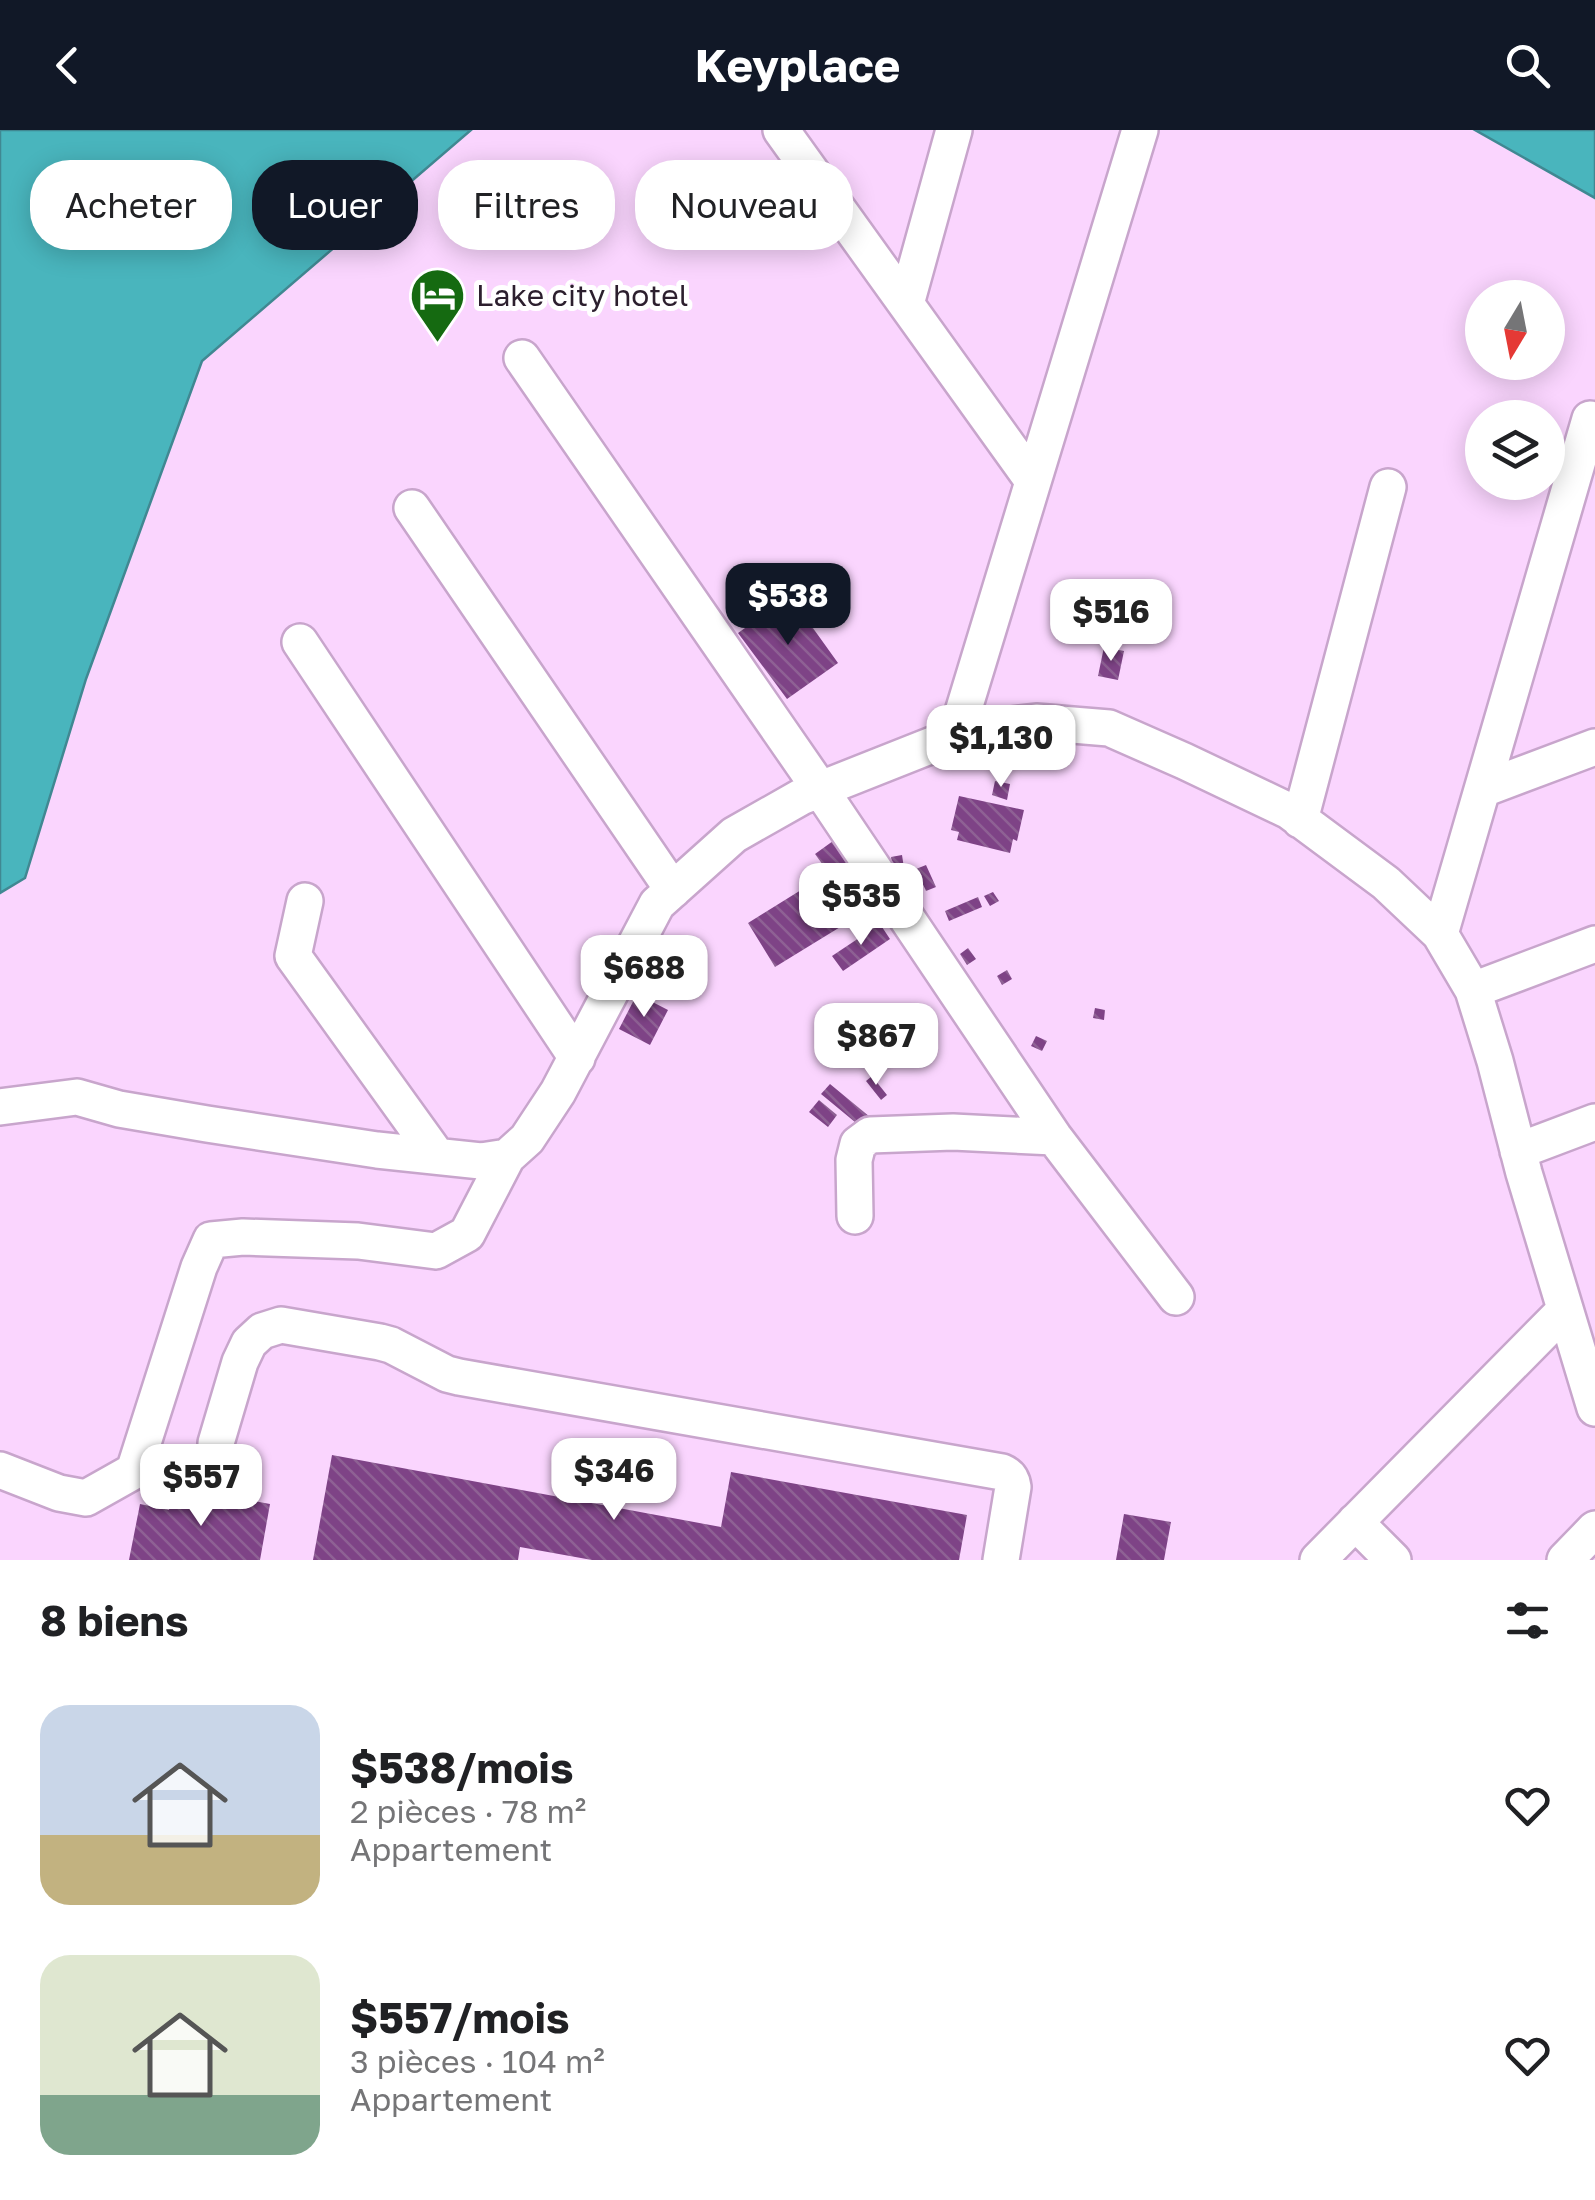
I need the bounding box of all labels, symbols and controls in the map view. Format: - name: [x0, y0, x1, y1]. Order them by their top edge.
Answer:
- icon: back: [40, 38, 95, 93]
- text: Keyplace: [695, 38, 900, 92]
- icon: search: [1500, 38, 1555, 93]
- chip: Acheter: [30, 160, 232, 250]
- chip: Louer: [252, 160, 418, 250]
- chip: Filtres: [438, 160, 615, 250]
- chip: Nouveau: [635, 160, 853, 250]
- hotel icon: Lake city hotel: [407, 265, 467, 344]
- place label: Lake city hotel: [476, 277, 688, 313]
- north arrow: [1465, 280, 1565, 380]
- map controls: [1465, 280, 1565, 500]
- button: layers: [1465, 400, 1565, 500]
- pin: $538: [729, 563, 847, 648]
- text: $538: [748, 576, 828, 614]
- pin: $516: [1052, 579, 1170, 664]
- text: $516: [1072, 592, 1150, 630]
- pin: $1,130: [920, 705, 1082, 790]
- text: $1,130: [949, 718, 1053, 756]
- pin: $535: [802, 863, 920, 948]
- text: $535: [821, 876, 901, 914]
- pin: $688: [585, 935, 703, 1020]
- text: $688: [603, 948, 685, 986]
- pin: $867: [817, 1003, 935, 1088]
- text: $867: [836, 1016, 916, 1054]
- pin: $346: [555, 1438, 673, 1523]
- pin: $557: [142, 1444, 260, 1529]
- text: $346: [573, 1451, 655, 1489]
- text: $557: [162, 1457, 240, 1495]
- icon: filters: [1500, 1593, 1555, 1648]
- text: 8 biens: [40, 1595, 188, 1645]
- text: $538/mois: [350, 1742, 573, 1792]
- icon: home: [120, 1745, 240, 1865]
- icon: heart: [1500, 1778, 1555, 1833]
- text: 2 pièces · 78 m²: [350, 1792, 586, 1830]
- text: Appartement: [350, 1830, 552, 1868]
- text: $557/mois: [350, 1992, 569, 2042]
- icon: home: [120, 1995, 240, 2115]
- icon: heart: [1500, 2028, 1555, 2083]
- text: 3 pièces · 104 m²: [350, 2042, 605, 2080]
- text: Appartement: [350, 2080, 552, 2118]

